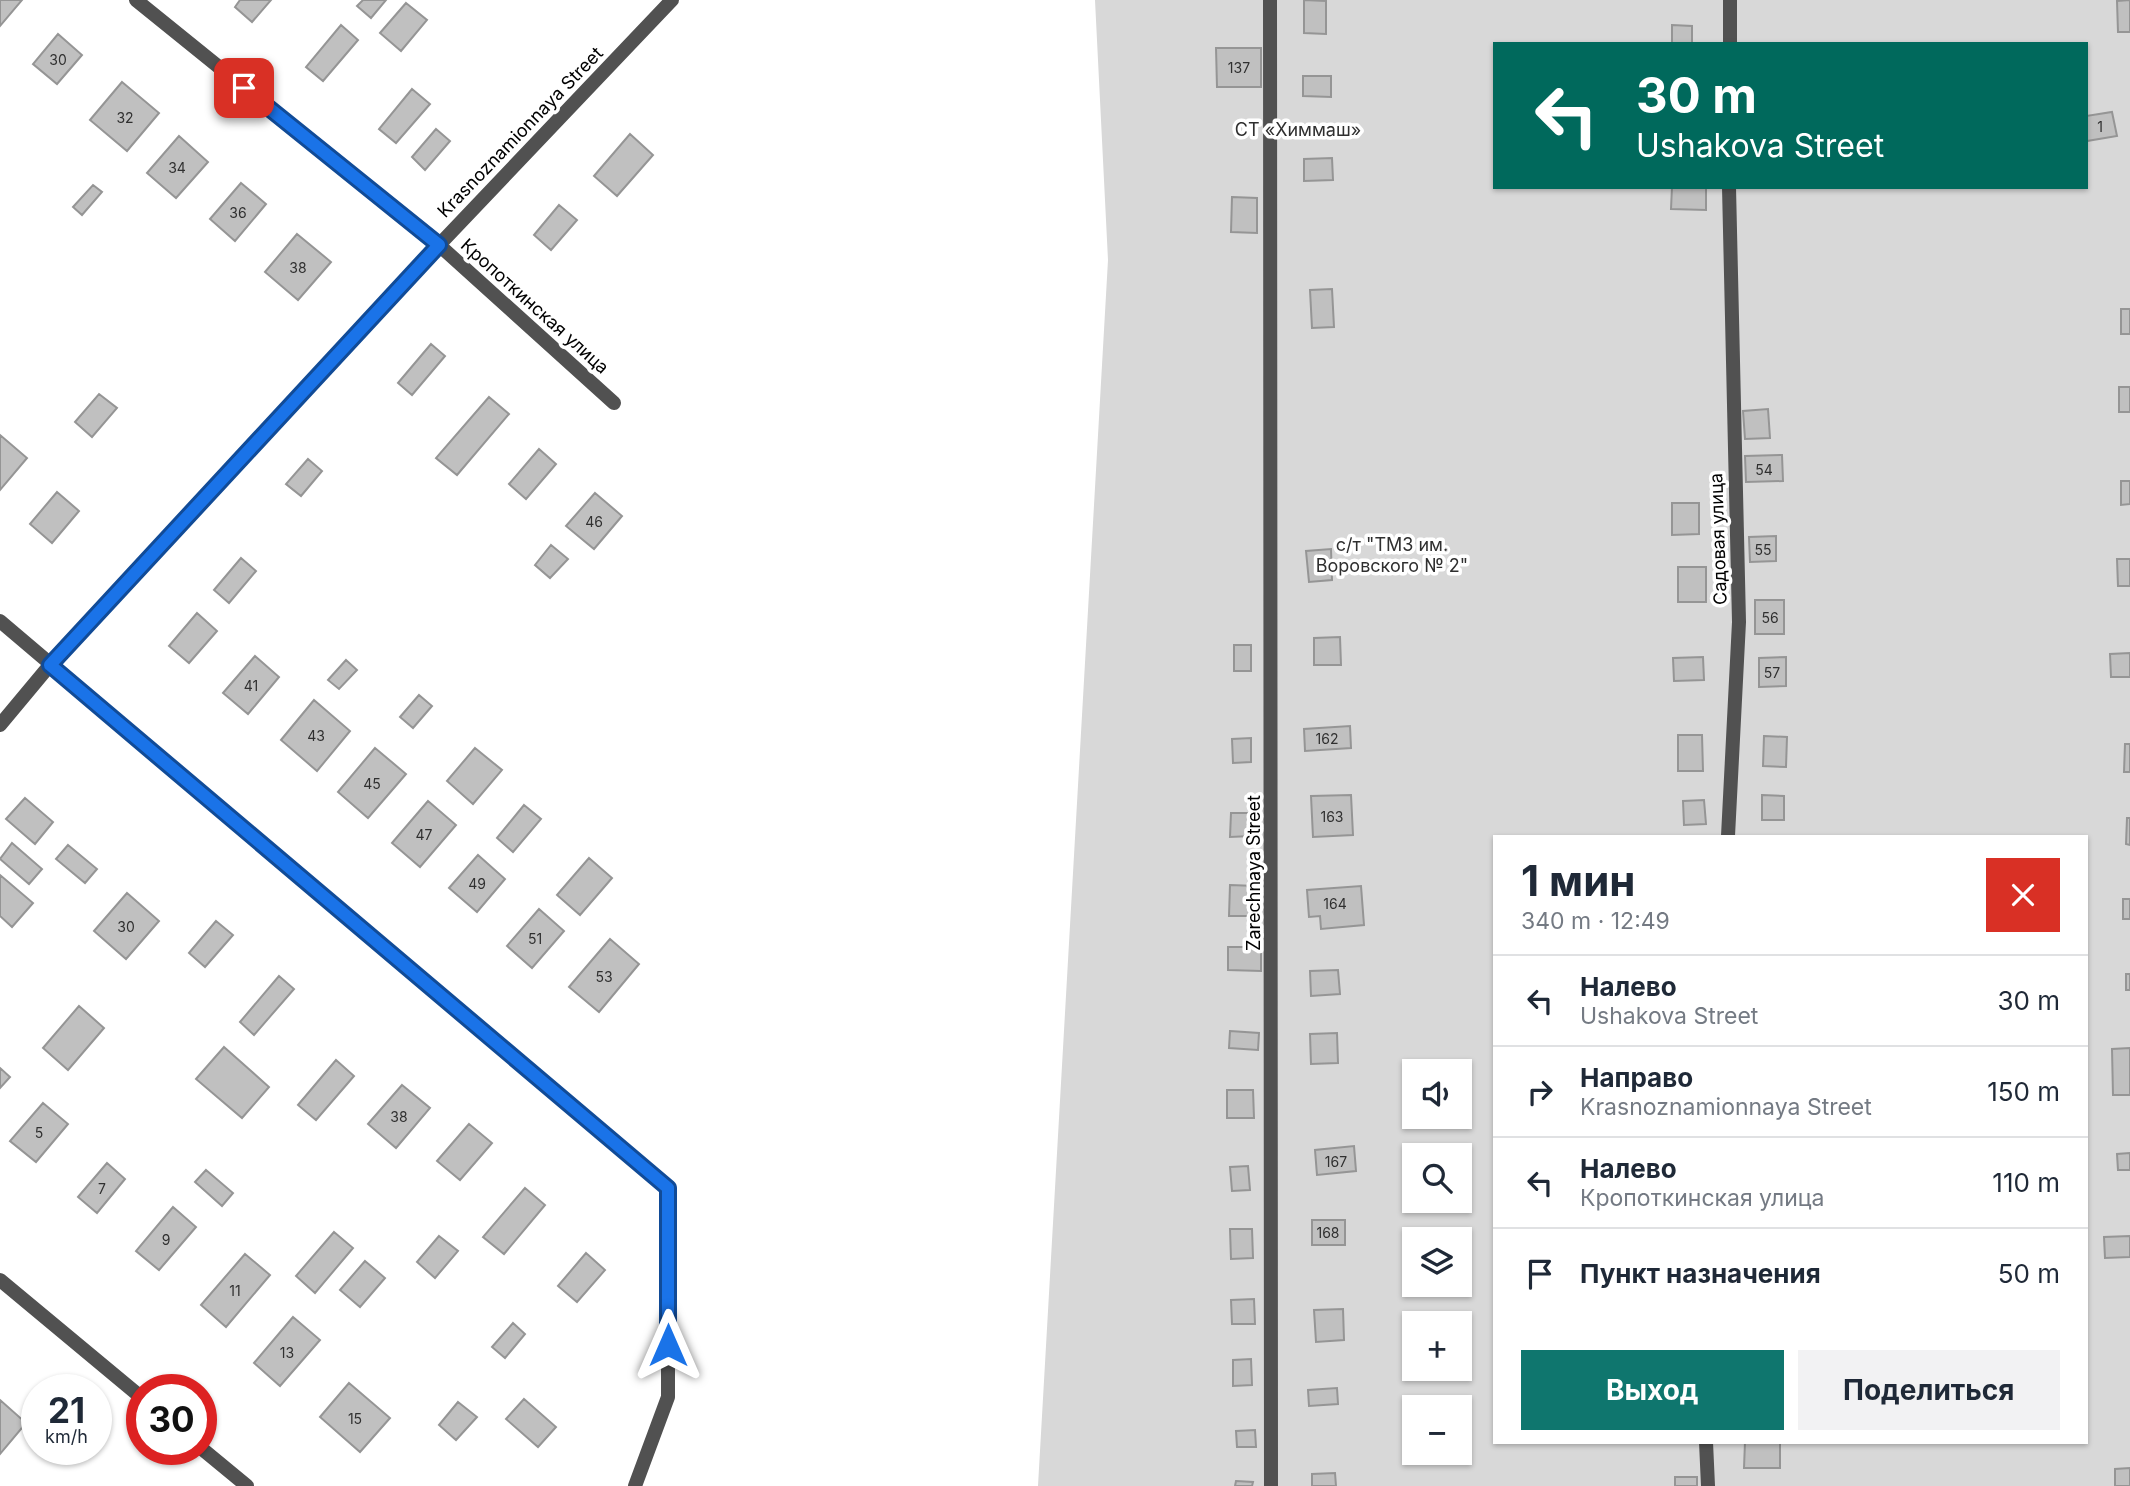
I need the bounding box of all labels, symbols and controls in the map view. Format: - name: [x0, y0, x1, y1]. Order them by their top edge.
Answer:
- street label: Krasnoznamionnaya Street: [433, 42, 607, 221]
- house number: 30: [49, 51, 67, 68]
- pin: [214, 58, 274, 118]
- house number: 137: [1228, 59, 1250, 76]
- text: 30 m: [1636, 66, 1757, 125]
- icon: arrive: [225, 69, 263, 107]
- icon: left: [1521, 70, 1612, 161]
- house number: 32: [116, 109, 134, 126]
- house number: 1: [2097, 118, 2103, 135]
- park label: СТ «Химмаш»: [1235, 119, 1361, 140]
- text: Ushakova Street: [1636, 126, 1884, 165]
- house number: 34: [168, 159, 186, 176]
- house number: 36: [229, 204, 247, 221]
- street label: Кропоткинская улица: [457, 234, 613, 378]
- house number: 38: [289, 259, 307, 276]
- house number: 54: [1755, 461, 1773, 478]
- street label: Садовая улица: [1705, 473, 1731, 605]
- house number: 46: [585, 513, 603, 530]
- park label: с/т "ТМЗ им. Воровского № 2": [1316, 534, 1468, 576]
- house number: 55: [1754, 541, 1772, 558]
- house number: 56: [1761, 609, 1779, 626]
- house number: 57: [1764, 664, 1780, 681]
- house number: 41: [244, 677, 258, 694]
- house number: 43: [307, 727, 325, 744]
- house number: 162: [1316, 730, 1338, 747]
- house number: 45: [363, 775, 381, 792]
- street label: Zarechnaya Street: [1243, 795, 1264, 951]
- house number: 163: [1320, 808, 1344, 825]
- house number: 47: [416, 826, 433, 843]
- text: 1 мин: [1521, 855, 1635, 906]
- button: close: [1986, 858, 2060, 932]
- house number: 49: [468, 875, 486, 892]
- house number: 164: [1323, 895, 1347, 912]
- text: 340 m · 12:49: [1521, 907, 1670, 935]
- house number: 30: [117, 918, 135, 935]
- house number: 51: [528, 930, 542, 947]
- house number: 53: [595, 968, 613, 985]
- text: Налево: [1580, 971, 1677, 1002]
- icon: left: [1521, 982, 1559, 1020]
- text: 30 m: [1997, 985, 2060, 1016]
- text: Ushakova Street: [1580, 1002, 1758, 1030]
- map controls: [1402, 1059, 1472, 1465]
- button: sound: [1402, 1059, 1472, 1129]
- text: Направо: [1580, 1062, 1693, 1093]
- icon: right: [1521, 1073, 1559, 1111]
- text: 150 m: [1987, 1076, 2060, 1107]
- text: Krasnoznamionnaya Street: [1580, 1093, 1872, 1121]
- house number: 38: [390, 1108, 408, 1125]
- house number: 5: [35, 1124, 43, 1141]
- button: search: [1402, 1143, 1472, 1213]
- house number: 167: [1325, 1153, 1347, 1170]
- text: Налево: [1580, 1153, 1677, 1184]
- icon: left: [1521, 1164, 1559, 1202]
- text: 110 m: [1992, 1167, 2060, 1198]
- house number: 7: [98, 1180, 106, 1197]
- text: Кропоткинская улица: [1580, 1184, 1824, 1212]
- house number: 168: [1316, 1224, 1340, 1241]
- button: layers: [1402, 1227, 1472, 1297]
- house number: 9: [162, 1231, 170, 1248]
- icon: arrive: [1521, 1255, 1559, 1293]
- text: Пункт назначения: [1580, 1258, 1821, 1289]
- text: 50 m: [1998, 1258, 2060, 1289]
- house number: 11: [229, 1282, 241, 1299]
- position arrow: [631, 1308, 705, 1382]
- button: +: [1402, 1311, 1472, 1381]
- house number: 13: [280, 1344, 294, 1361]
- button: Выход: [1521, 1350, 1784, 1430]
- button: Поделиться: [1798, 1350, 2060, 1430]
- speed limit sign: 30: [126, 1374, 217, 1465]
- text: 21: [48, 1389, 85, 1431]
- button: −: [1402, 1395, 1472, 1465]
- house number: 15: [348, 1410, 362, 1427]
- text: km/h: [45, 1426, 88, 1447]

